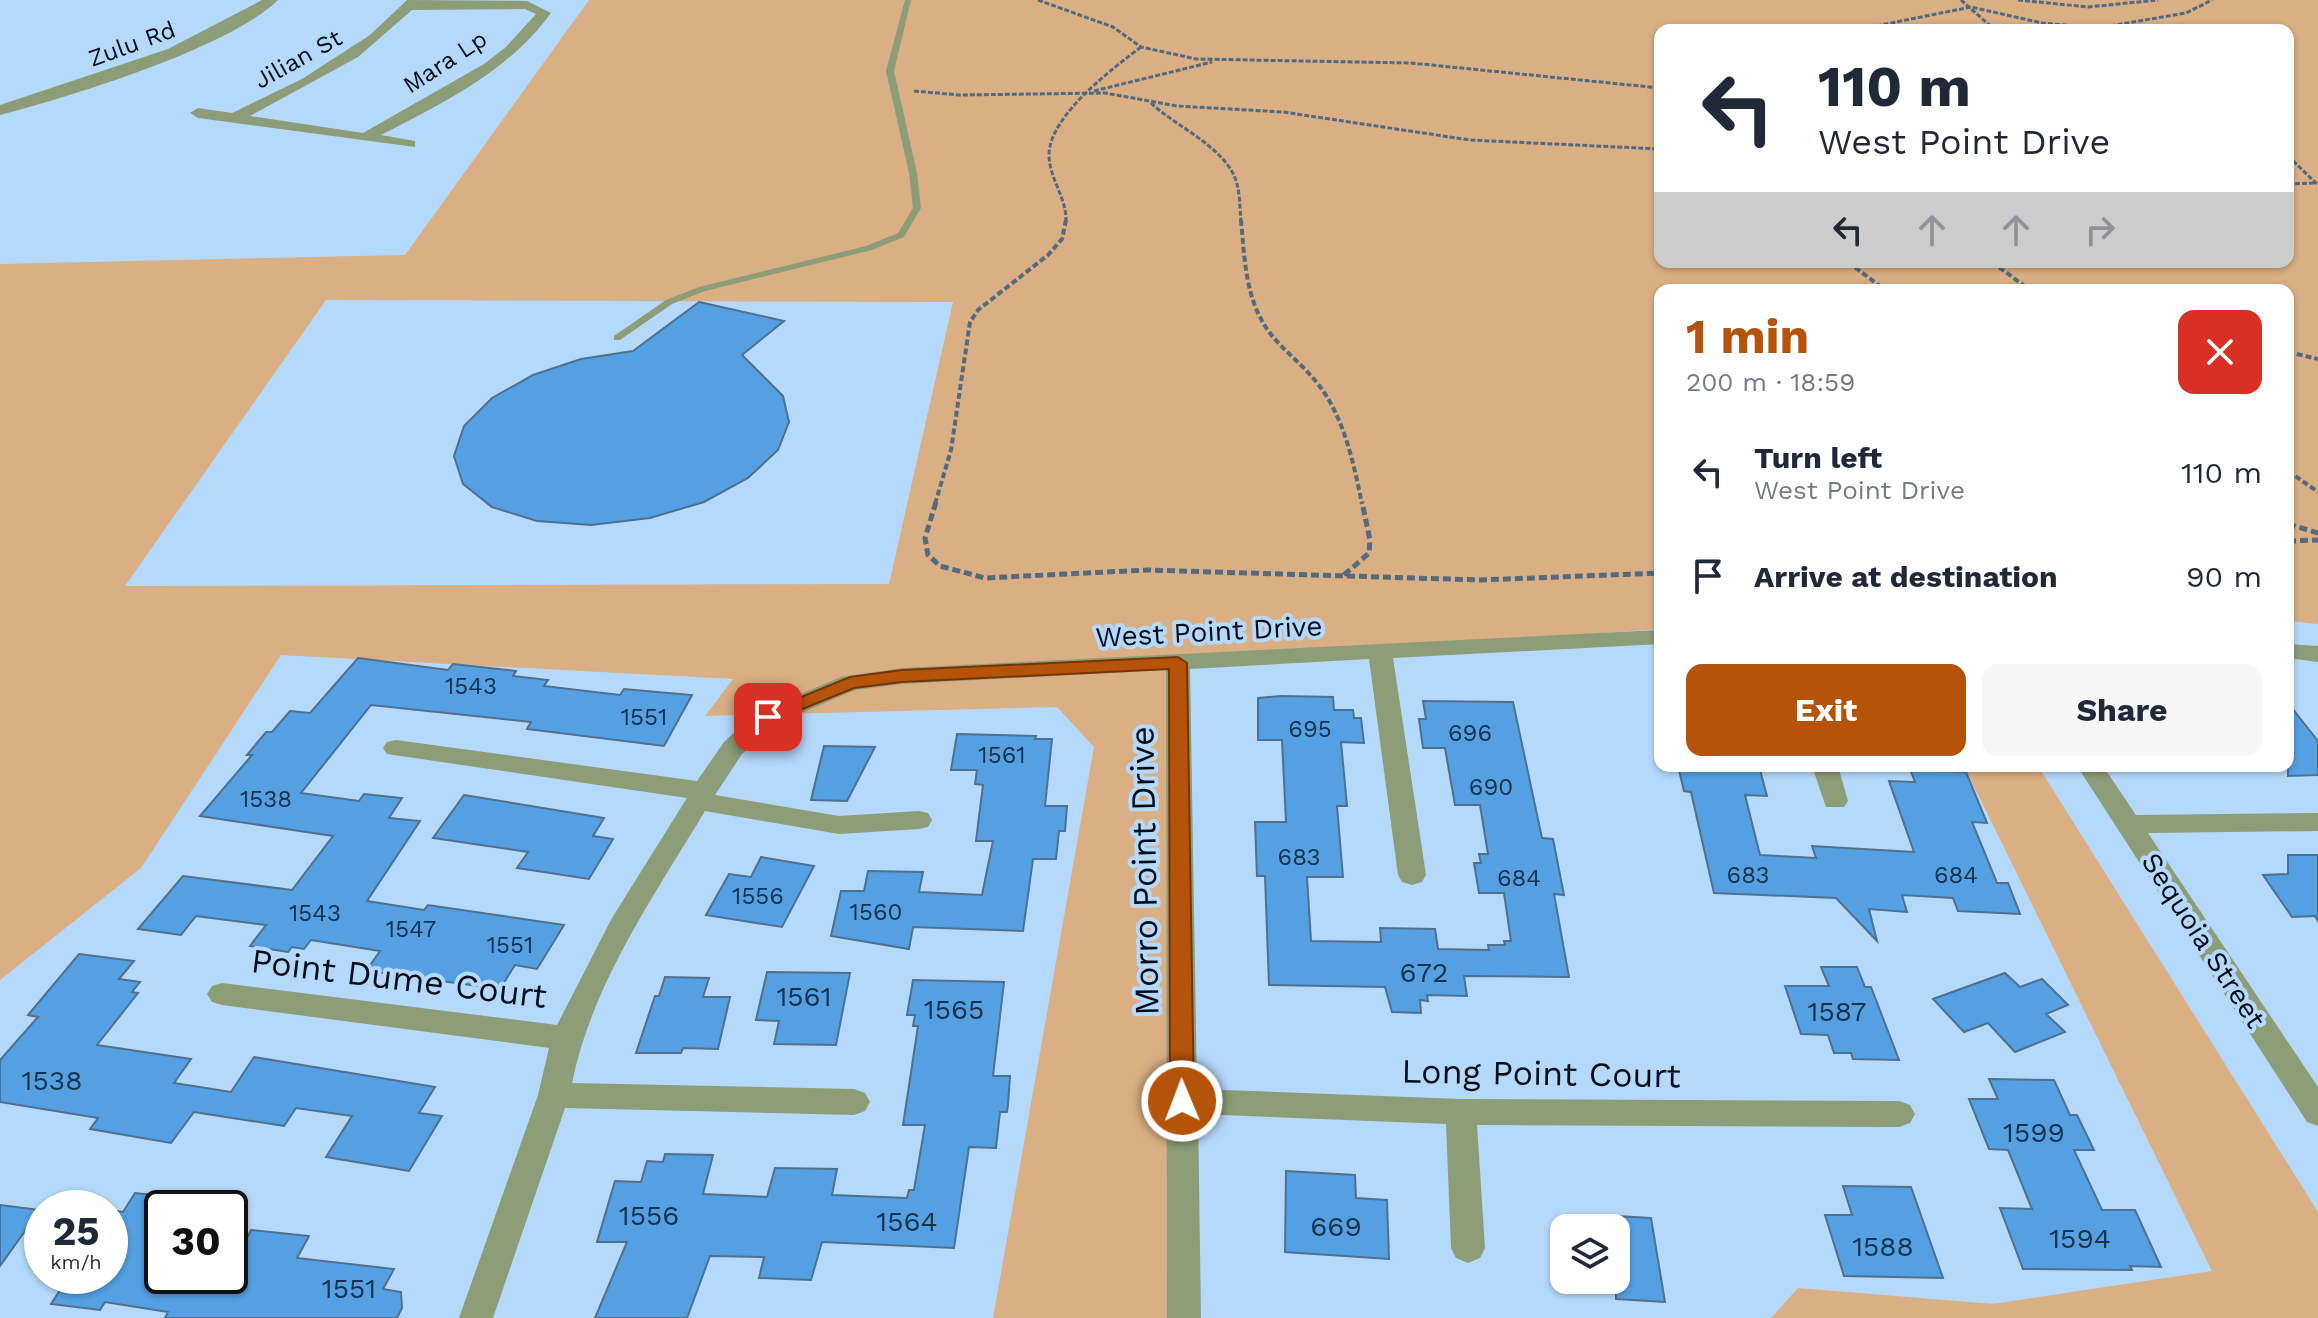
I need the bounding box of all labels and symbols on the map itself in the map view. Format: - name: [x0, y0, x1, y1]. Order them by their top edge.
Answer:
- street label: Zulu Rd: [85, 15, 179, 73]
- street label: Jilian St: [249, 24, 347, 94]
- street label: Mara Lp: [398, 25, 492, 99]
- street label: West Point Drive: [1095, 609, 1323, 654]
- house number: 1543: [445, 672, 497, 700]
- pin: [734, 683, 802, 751]
- house number: 1551: [621, 703, 667, 731]
- house number: 695: [1288, 715, 1332, 743]
- house number: 696: [1448, 719, 1492, 747]
- street label: Morro Point Drive: [1121, 726, 1167, 1016]
- house number: 1561: [978, 741, 1026, 769]
- house number: 690: [1469, 773, 1513, 801]
- house number: 1538: [240, 785, 292, 813]
- house number: 683: [1278, 843, 1320, 871]
- street label: Sequoia Street: [2135, 846, 2273, 1034]
- house number: 683: [1727, 861, 1769, 889]
- house number: 684: [1934, 861, 1978, 889]
- house number: 684: [1497, 864, 1541, 892]
- house number: 1556: [732, 882, 784, 910]
- house number: 1560: [850, 898, 902, 926]
- house number: 1543: [289, 899, 341, 927]
- house number: 1547: [386, 915, 436, 943]
- house number: 1551: [487, 931, 533, 959]
- street label: Point Dume Court: [249, 940, 549, 1016]
- house number: 672: [1400, 956, 1448, 989]
- house number: 1561: [776, 980, 832, 1013]
- house number: 1565: [924, 993, 984, 1026]
- house number: 1587: [1807, 995, 1867, 1028]
- street label: Long Point Court: [1401, 1051, 1681, 1095]
- position arrow: [1140, 1059, 1224, 1143]
- house number: 1538: [22, 1064, 82, 1097]
- house number: 1599: [2003, 1116, 2065, 1149]
- speed limit sign: 30: [144, 1190, 248, 1294]
- house number: 1556: [619, 1199, 679, 1232]
- house number: 1564: [876, 1205, 938, 1238]
- house number: 669: [1310, 1210, 1362, 1243]
- house number: 1594: [2049, 1222, 2111, 1255]
- house number: 1588: [1852, 1230, 1914, 1263]
- house number: 1551: [322, 1272, 376, 1305]

